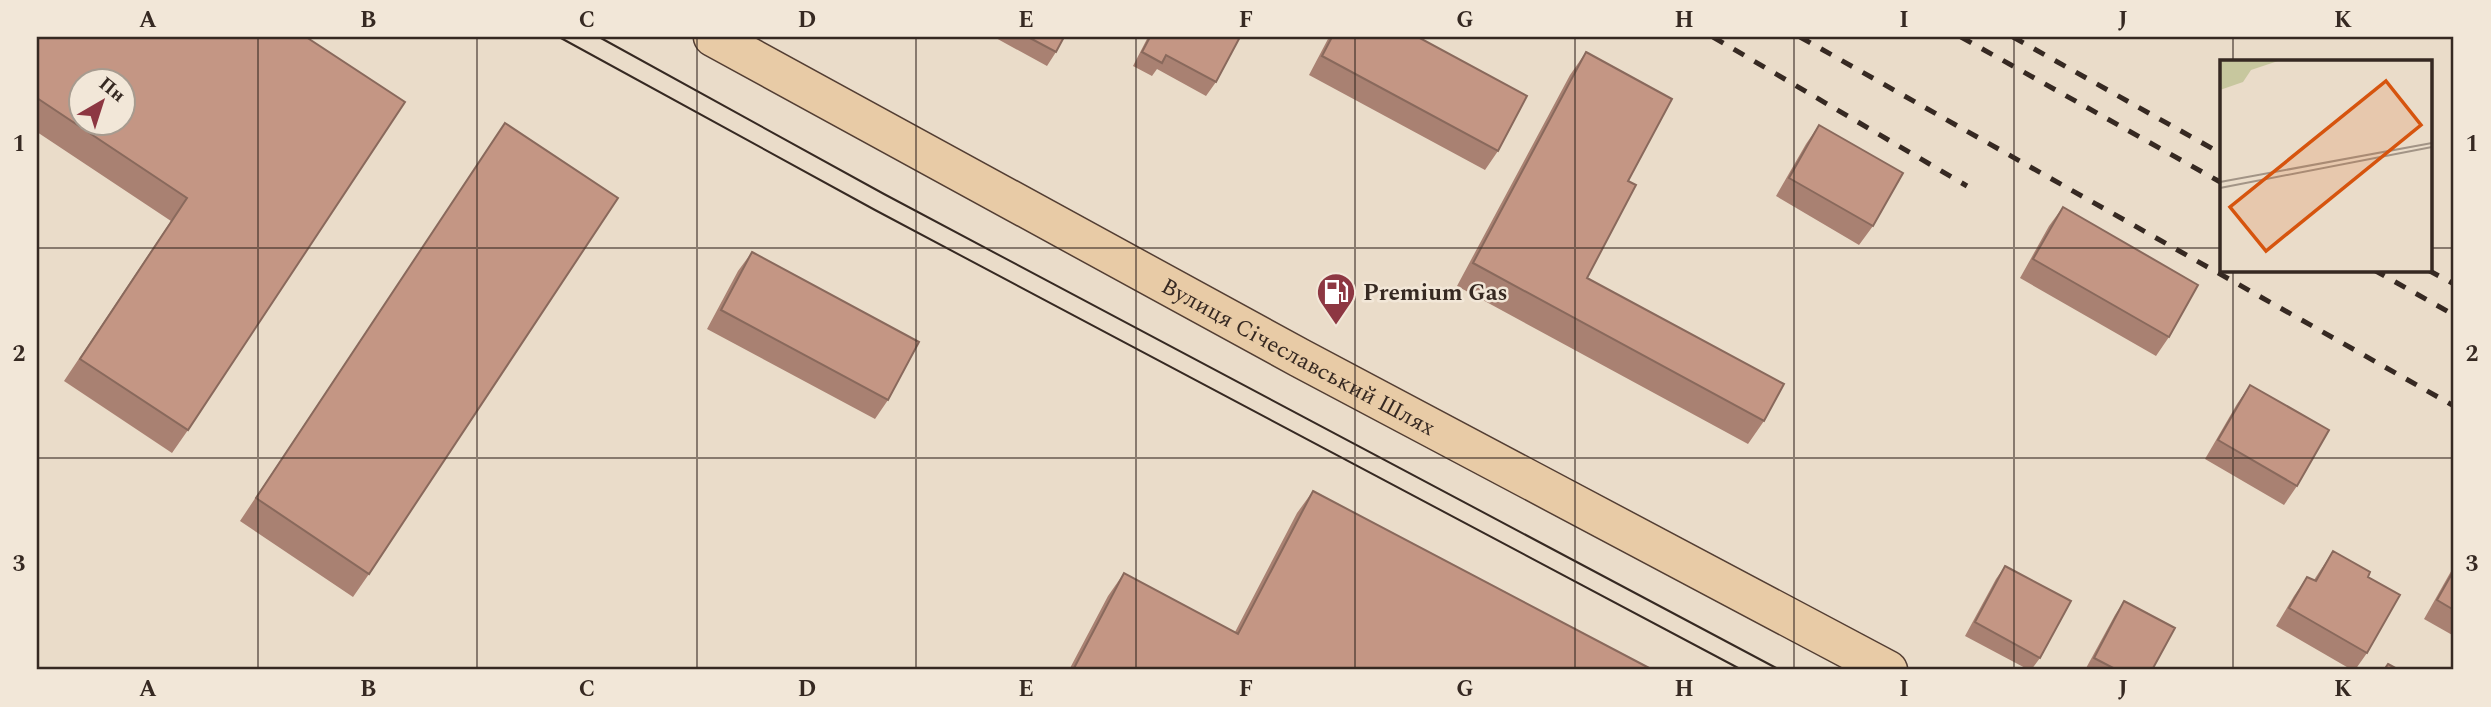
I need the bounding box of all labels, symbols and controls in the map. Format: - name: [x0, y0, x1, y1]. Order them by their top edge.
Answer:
- text: A: [139, 3, 157, 38]
- text: B: [360, 3, 376, 38]
- text: C: [579, 3, 595, 38]
- text: D: [798, 3, 816, 38]
- text: E: [1018, 3, 1034, 38]
- text: F: [1239, 3, 1253, 38]
- text: G: [1456, 3, 1474, 38]
- text: H: [1674, 3, 1694, 38]
- text: I: [1899, 3, 1909, 38]
- text: J: [2118, 3, 2128, 38]
- text: K: [2334, 3, 2352, 38]
- inset map: [2220, 60, 2432, 271]
- north arrow: [66, 66, 136, 136]
- text: Пн: [92, 70, 132, 110]
- text: 1: [13, 127, 25, 162]
- text: 1: [2466, 127, 2478, 162]
- street label: Вулиця Січеславський Шлях: [1154, 269, 1441, 446]
- fuel station icon: Premium Gas: [1315, 271, 1357, 326]
- place label: Premium Gas: [1363, 276, 1508, 311]
- text: 2: [13, 337, 26, 372]
- text: 2: [2466, 337, 2479, 372]
- text: 3: [13, 547, 26, 582]
- text: 3: [2466, 547, 2479, 582]
- text: A: [139, 672, 157, 707]
- text: B: [360, 672, 376, 707]
- text: C: [579, 672, 595, 707]
- text: D: [798, 672, 816, 707]
- text: E: [1018, 672, 1034, 707]
- text: F: [1239, 672, 1253, 707]
- text: G: [1456, 672, 1474, 707]
- text: H: [1674, 672, 1694, 707]
- text: I: [1899, 672, 1909, 707]
- text: J: [2118, 672, 2128, 707]
- text: K: [2334, 672, 2352, 707]

